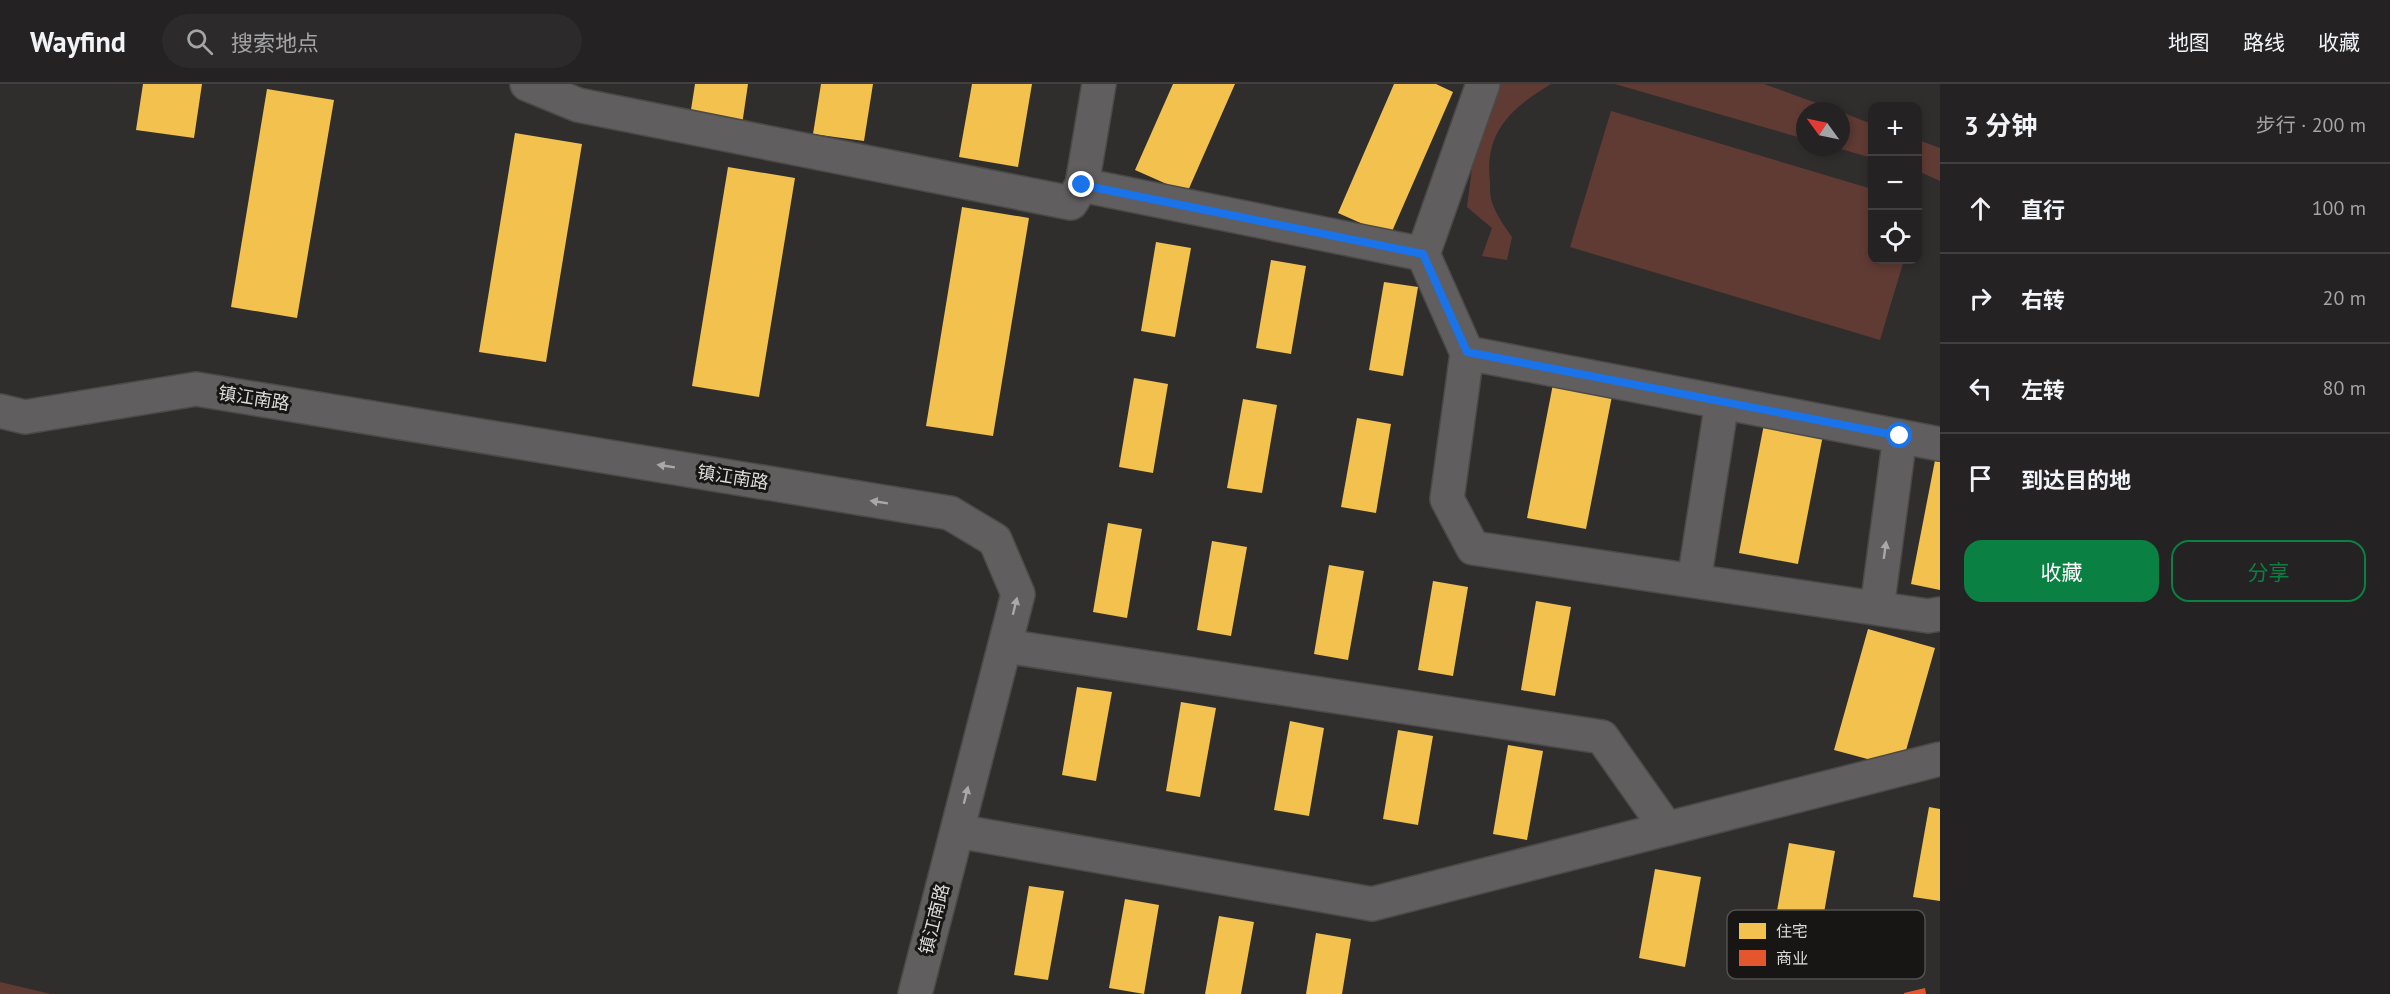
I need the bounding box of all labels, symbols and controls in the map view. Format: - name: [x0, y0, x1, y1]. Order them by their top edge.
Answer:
- search box: [162, 14, 582, 68]
- text: Wayfind: [30, 23, 126, 60]
- icon: search: [183, 25, 216, 58]
- text: 搜索地点: [231, 29, 319, 57]
- text: 地图: [2168, 29, 2210, 56]
- text: 路线: [2243, 29, 2285, 56]
- text: 收藏: [2318, 29, 2360, 56]
- north arrow: [1796, 102, 1850, 156]
- map controls: [1868, 102, 1922, 264]
- button: +: [1868, 102, 1922, 156]
- text: 3 分钟: [1964, 109, 2037, 142]
- text: 步行 · 200 m: [2256, 112, 2366, 138]
- button: −: [1868, 156, 1922, 210]
- route end: [1068, 171, 1094, 197]
- icon: ahead: [1964, 192, 1997, 225]
- text: 100 m: [2312, 195, 2366, 221]
- text: 直行: [2021, 196, 2065, 224]
- button: locate: [1868, 210, 1922, 264]
- icon: right: [1964, 282, 1997, 315]
- text: 20 m: [2323, 285, 2366, 311]
- text: 右转: [2021, 286, 2065, 314]
- icon: left: [1964, 372, 1997, 405]
- text: 80 m: [2323, 375, 2366, 401]
- text: 左转: [2021, 376, 2065, 404]
- street label: 镇江南路: [217, 381, 291, 415]
- route start: [1886, 422, 1912, 448]
- street label: 镇江南路: [696, 460, 770, 494]
- one-way arrow: [656, 462, 675, 471]
- icon: arrive: [1964, 462, 1997, 495]
- text: 到达目的地: [2021, 466, 2131, 494]
- one-way arrow: [869, 497, 888, 506]
- button: 收藏: [1964, 540, 2159, 602]
- button: 分享: [2171, 540, 2366, 602]
- one-way arrow: [1880, 541, 1889, 560]
- one-way arrow: [1010, 597, 1020, 615]
- one-way arrow: [962, 786, 972, 804]
- street label: 镇江南路: [914, 881, 954, 957]
- legend: [1727, 910, 1925, 979]
- text: 住宅: [1776, 921, 1808, 941]
- text: 商业: [1776, 948, 1808, 968]

